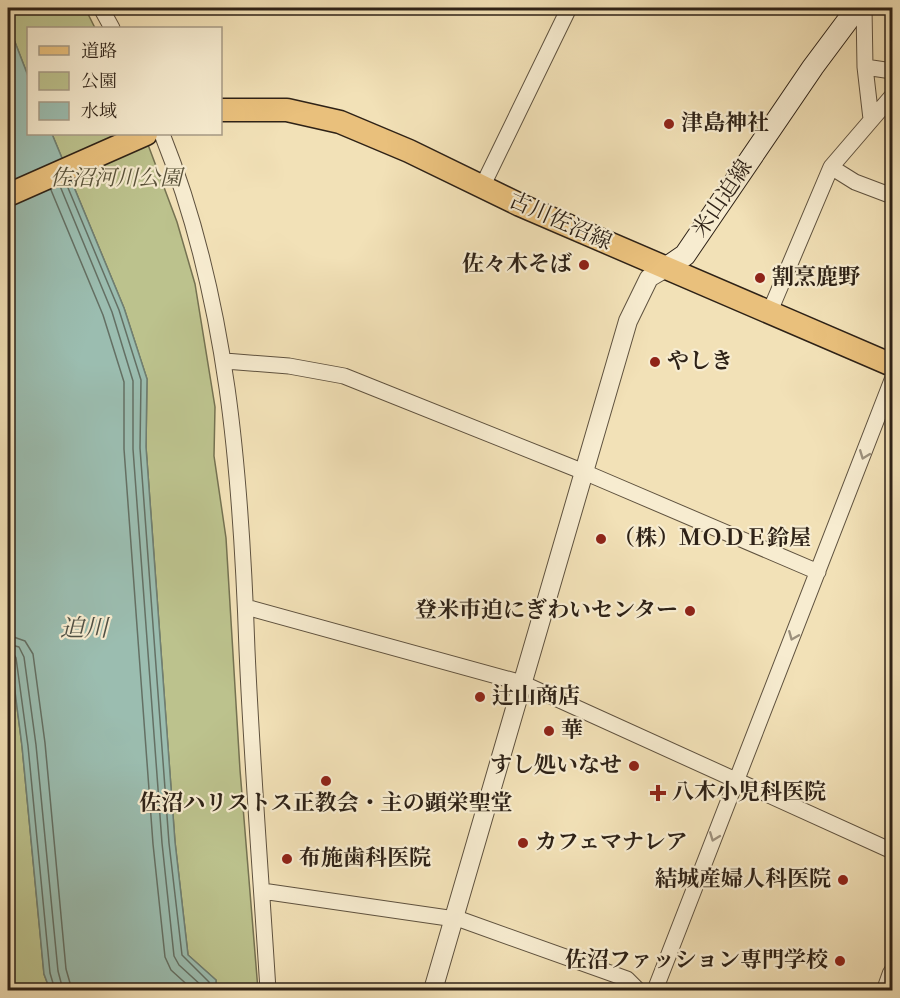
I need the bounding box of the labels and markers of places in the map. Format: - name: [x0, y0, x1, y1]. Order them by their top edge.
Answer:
- place label: 津島神社: [681, 111, 769, 135]
- marker: 津島神社: [662, 117, 676, 131]
- place label: 佐々木そば: [462, 252, 572, 276]
- marker: 佐々木そば: [577, 258, 591, 272]
- place label: 割烹鹿野: [772, 265, 861, 289]
- marker: 割烹鹿野: [753, 271, 767, 285]
- place label: やしき: [667, 350, 733, 373]
- marker: やしき: [648, 355, 662, 369]
- place label: （株）ＭＯＤＥ鈴屋: [613, 526, 811, 550]
- marker: （株）ＭＯＤＥ鈴屋: [594, 532, 608, 546]
- place label: 登米市迫にぎわいセンター: [415, 598, 678, 622]
- marker: 登米市迫にぎわいセンター: [683, 604, 697, 618]
- place label: 辻山商店: [492, 683, 580, 708]
- marker: 辻山商店: [473, 690, 487, 704]
- place label: 華: [561, 718, 583, 742]
- marker: 華: [542, 724, 556, 738]
- place label: すし処いなせ: [490, 753, 622, 777]
- marker: すし処いなせ: [627, 759, 641, 773]
- marker: 佐沼ハリストス正教会・主の顕栄聖堂: [319, 774, 333, 788]
- place label: 八木小児科医院: [672, 780, 826, 804]
- marker: 八木小児科医院: [649, 784, 667, 802]
- place label: 佐沼ハリストス正教会・主の顕栄聖堂: [139, 790, 513, 815]
- place label: カフェマナレア: [535, 831, 687, 854]
- marker: カフェマナレア: [516, 836, 530, 850]
- place label: 布施歯科医院: [299, 846, 431, 870]
- marker: 布施歯科医院: [280, 852, 294, 866]
- place label: 結城産婦人科医院: [655, 867, 831, 891]
- marker: 結城産婦人科医院: [836, 873, 850, 887]
- place label: 佐沼ファッション専門学校: [565, 947, 828, 972]
- marker: 佐沼ファッション専門学校: [833, 954, 847, 968]

